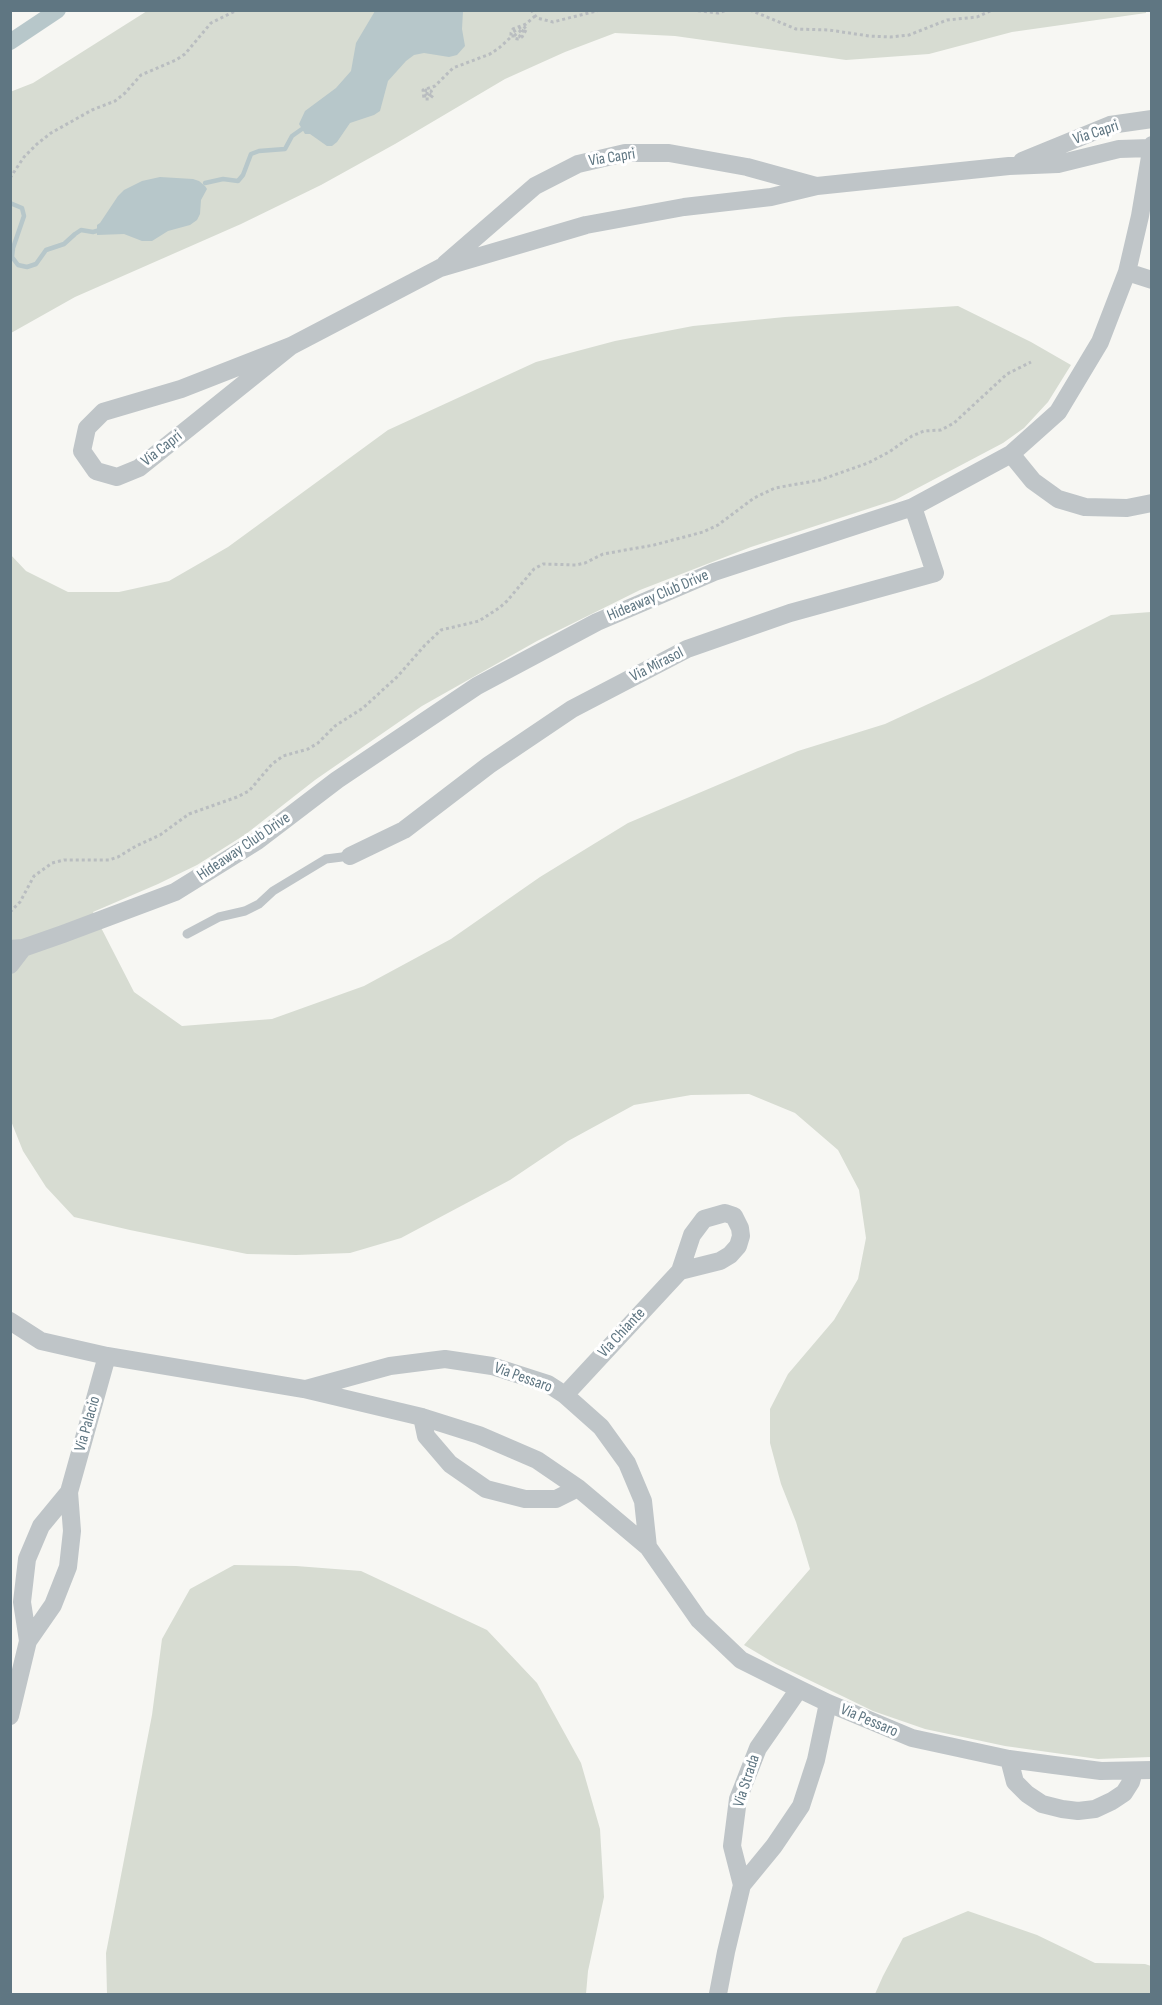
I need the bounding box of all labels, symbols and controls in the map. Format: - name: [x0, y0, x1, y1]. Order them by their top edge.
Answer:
- street label: Via Capri: [1071, 117, 1121, 149]
- street label: Via Capri: [587, 145, 637, 171]
- street label: Via Capri: [138, 427, 186, 471]
- street label: Hideaway Club Drive: [604, 566, 712, 626]
- street label: Via Mirasol: [627, 643, 687, 687]
- street label: Hideaway Club Drive: [194, 809, 294, 885]
- street label: Via Chiante: [594, 1304, 650, 1362]
- street label: Via Pessaro: [491, 1359, 555, 1397]
- street label: Via Palacio: [71, 1394, 105, 1454]
- street label: Via Pessaro: [837, 1700, 901, 1742]
- street label: Via Strada: [730, 1752, 764, 1810]

